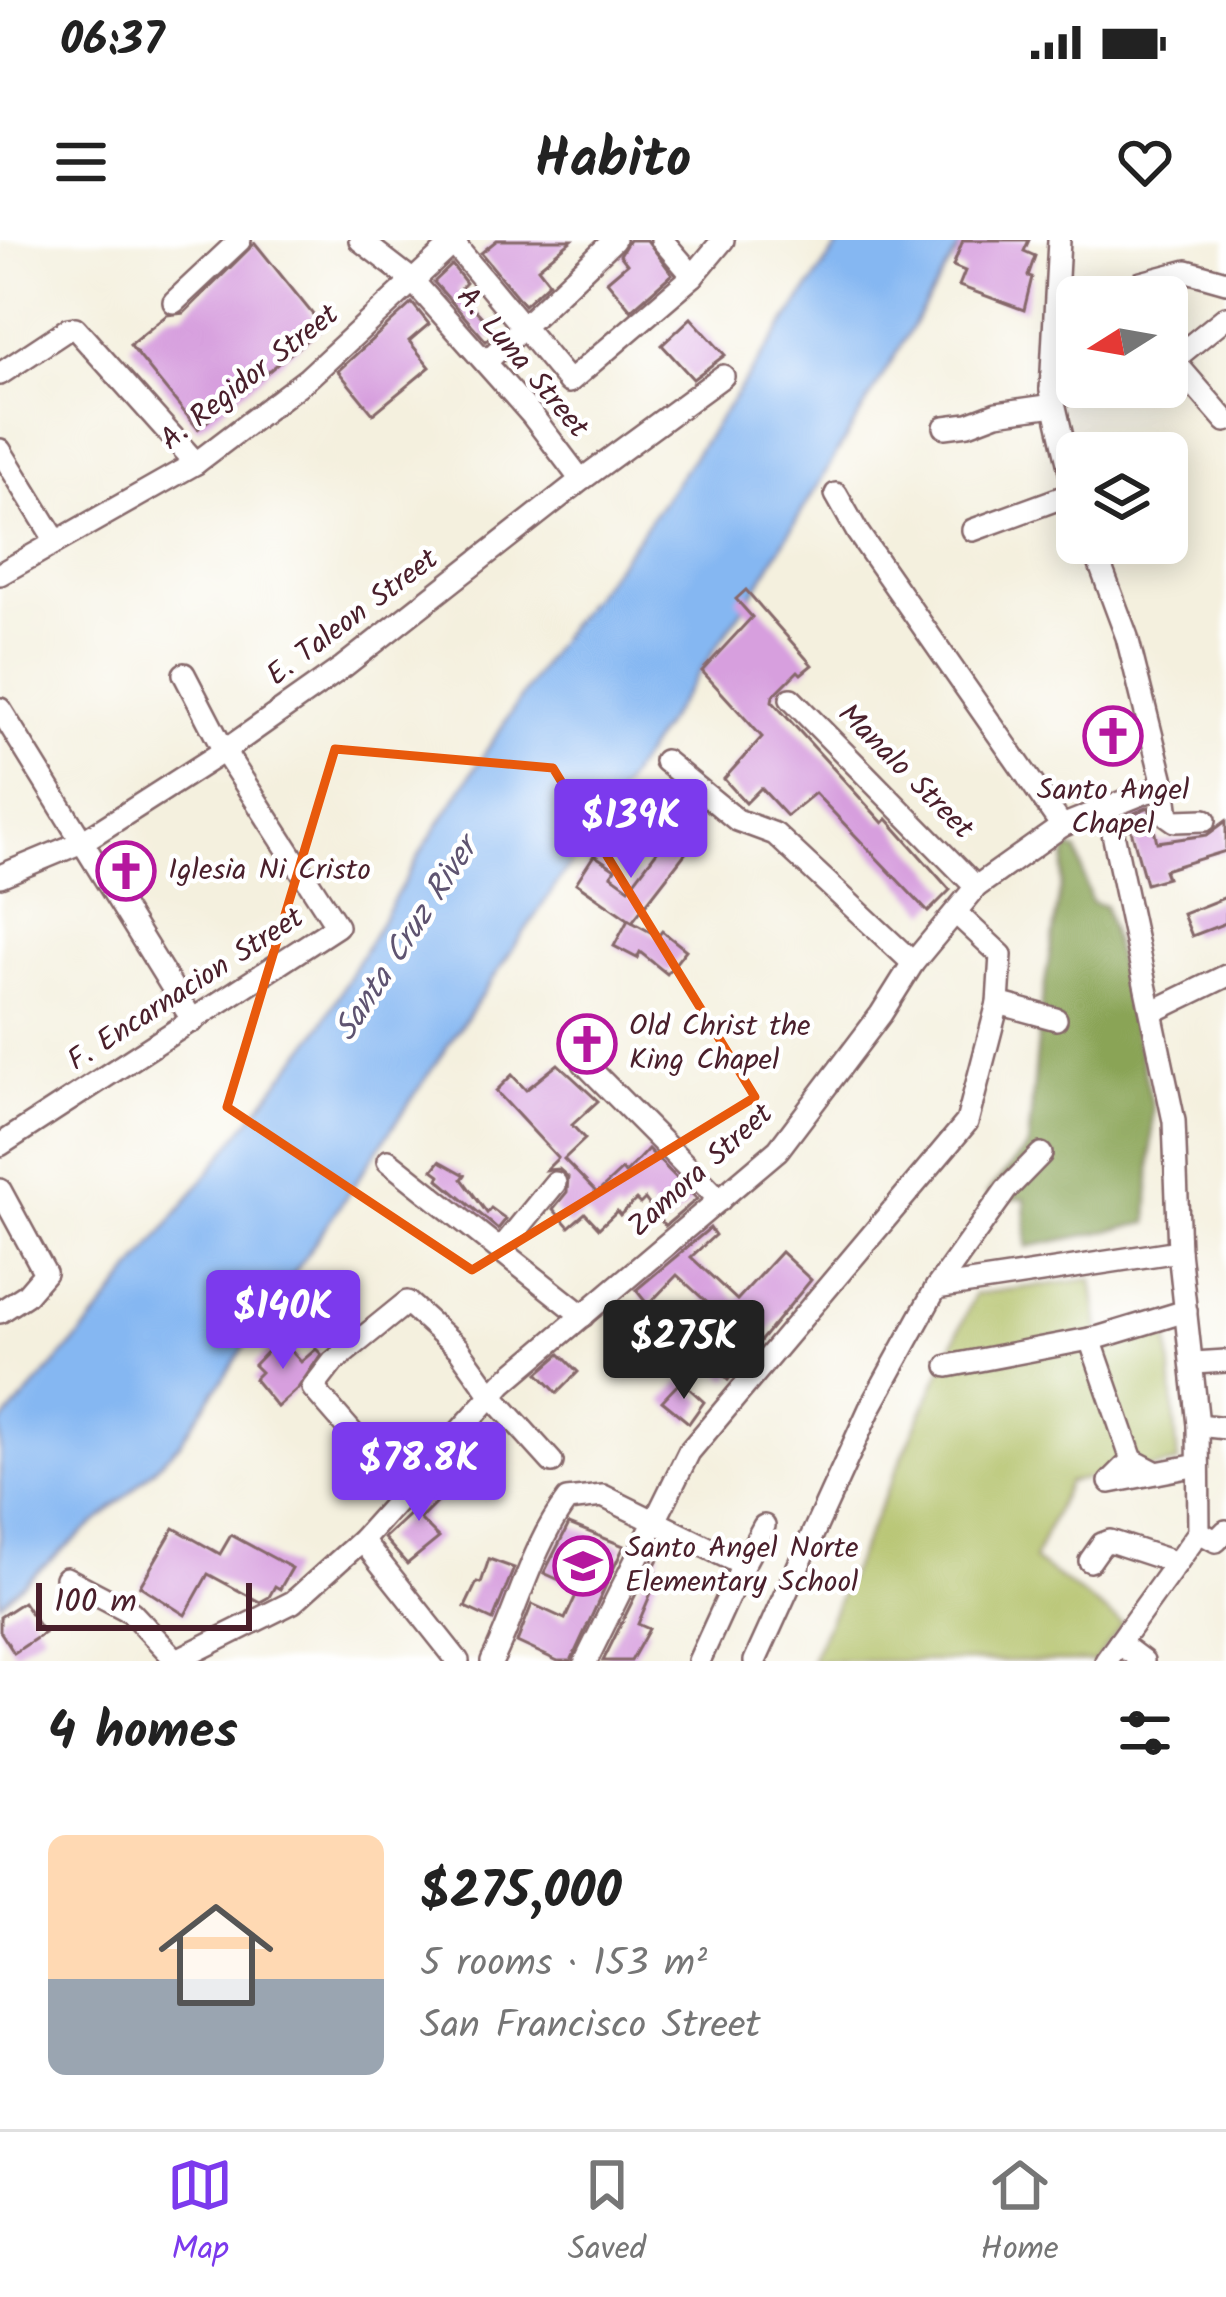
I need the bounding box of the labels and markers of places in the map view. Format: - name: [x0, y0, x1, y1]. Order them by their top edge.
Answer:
- church icon: Santo Angel Chapel: [1082, 705, 1144, 767]
- place label: Santo Angel Chapel: [1037, 767, 1189, 849]
- pin: $139K: [547, 779, 715, 881]
- church icon: Iglesia Ni Cristo: [95, 840, 157, 902]
- place label: Iglesia Ni Cristo: [168, 847, 371, 895]
- place label: Old Christ the King Chapel: [629, 1003, 810, 1085]
- church icon: Old Christ the King Chapel: [556, 1013, 618, 1075]
- pin: $140K: [199, 1270, 367, 1372]
- pin: $275K: [600, 1300, 768, 1402]
- pin: $78.8K: [321, 1422, 517, 1524]
- place label: Santo Angel Norte Elementary School: [625, 1525, 859, 1607]
- school or university icon: Santo Angel Norte Elementary School: [552, 1535, 614, 1597]

